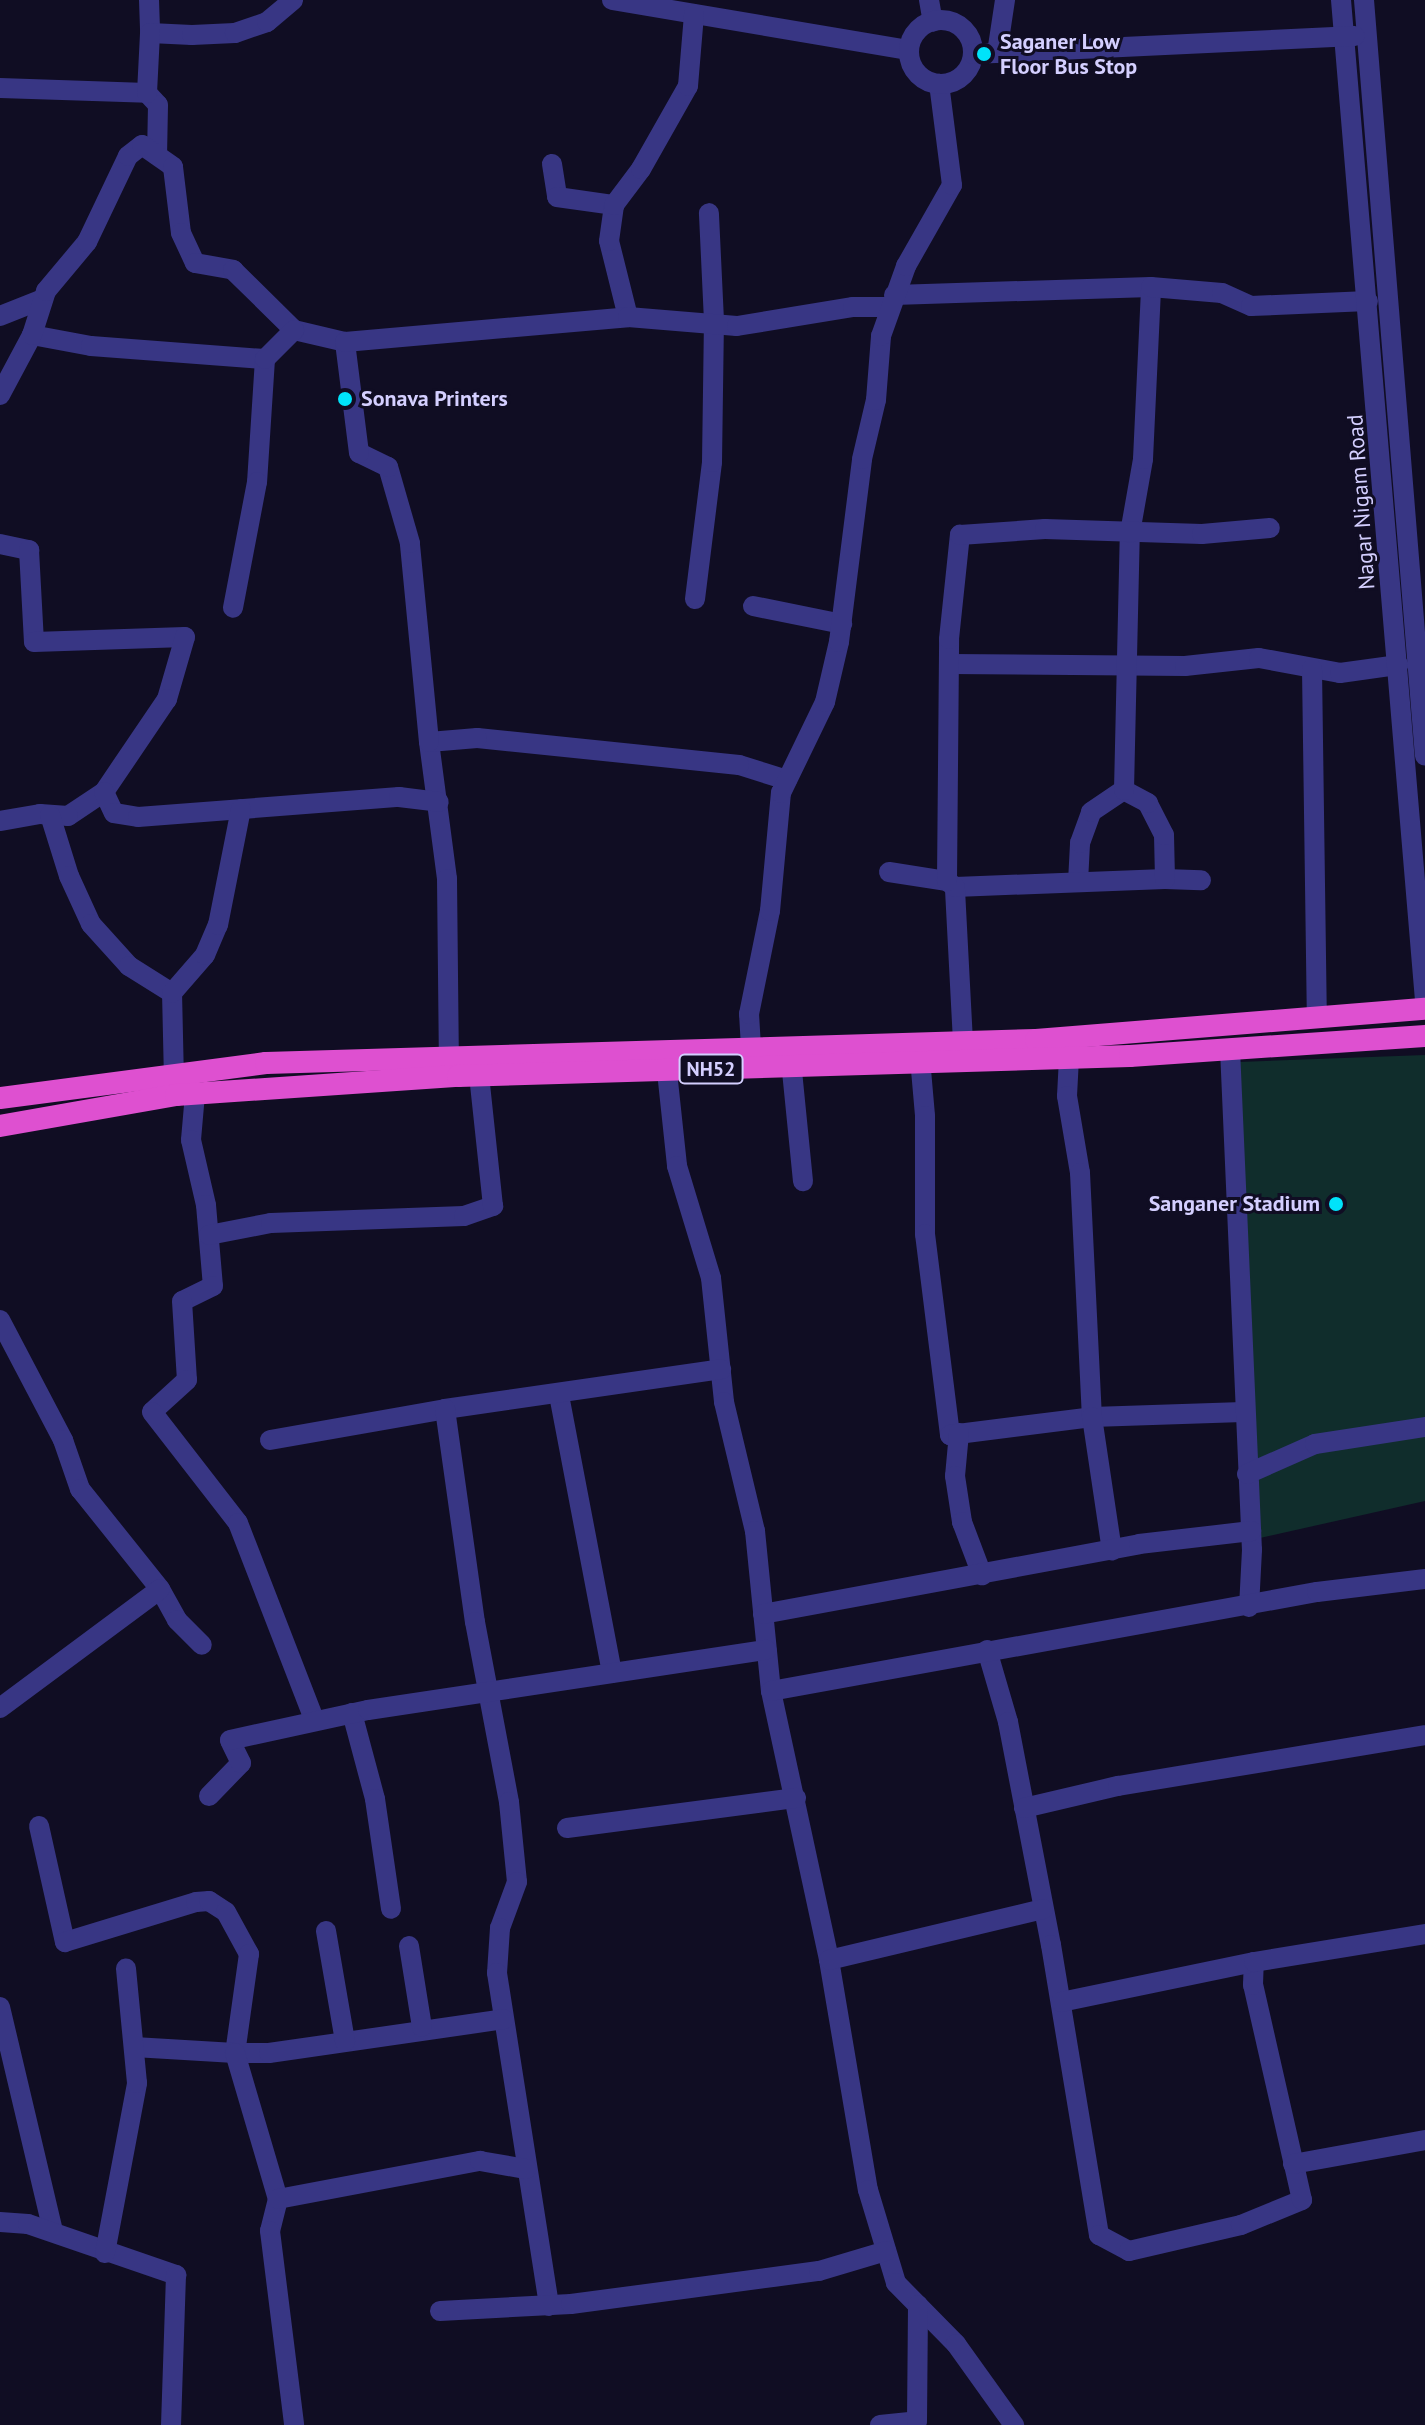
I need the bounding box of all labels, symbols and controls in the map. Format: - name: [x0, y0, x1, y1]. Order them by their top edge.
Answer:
- place label: Saganer Low Floor Bus Stop: [1000, 28, 1137, 80]
- marker: Saganer Low Floor Bus Stop: [975, 45, 993, 63]
- place label: Sonava Printers: [361, 386, 508, 412]
- marker: Sonava Printers: [336, 390, 354, 408]
- street label: Nagar Nigam Road: [1342, 414, 1380, 590]
- road number: NH52: [677, 1053, 745, 1085]
- place label: Sanganer Stadium: [1149, 1191, 1320, 1217]
- marker: Sanganer Stadium: [1327, 1195, 1345, 1213]

